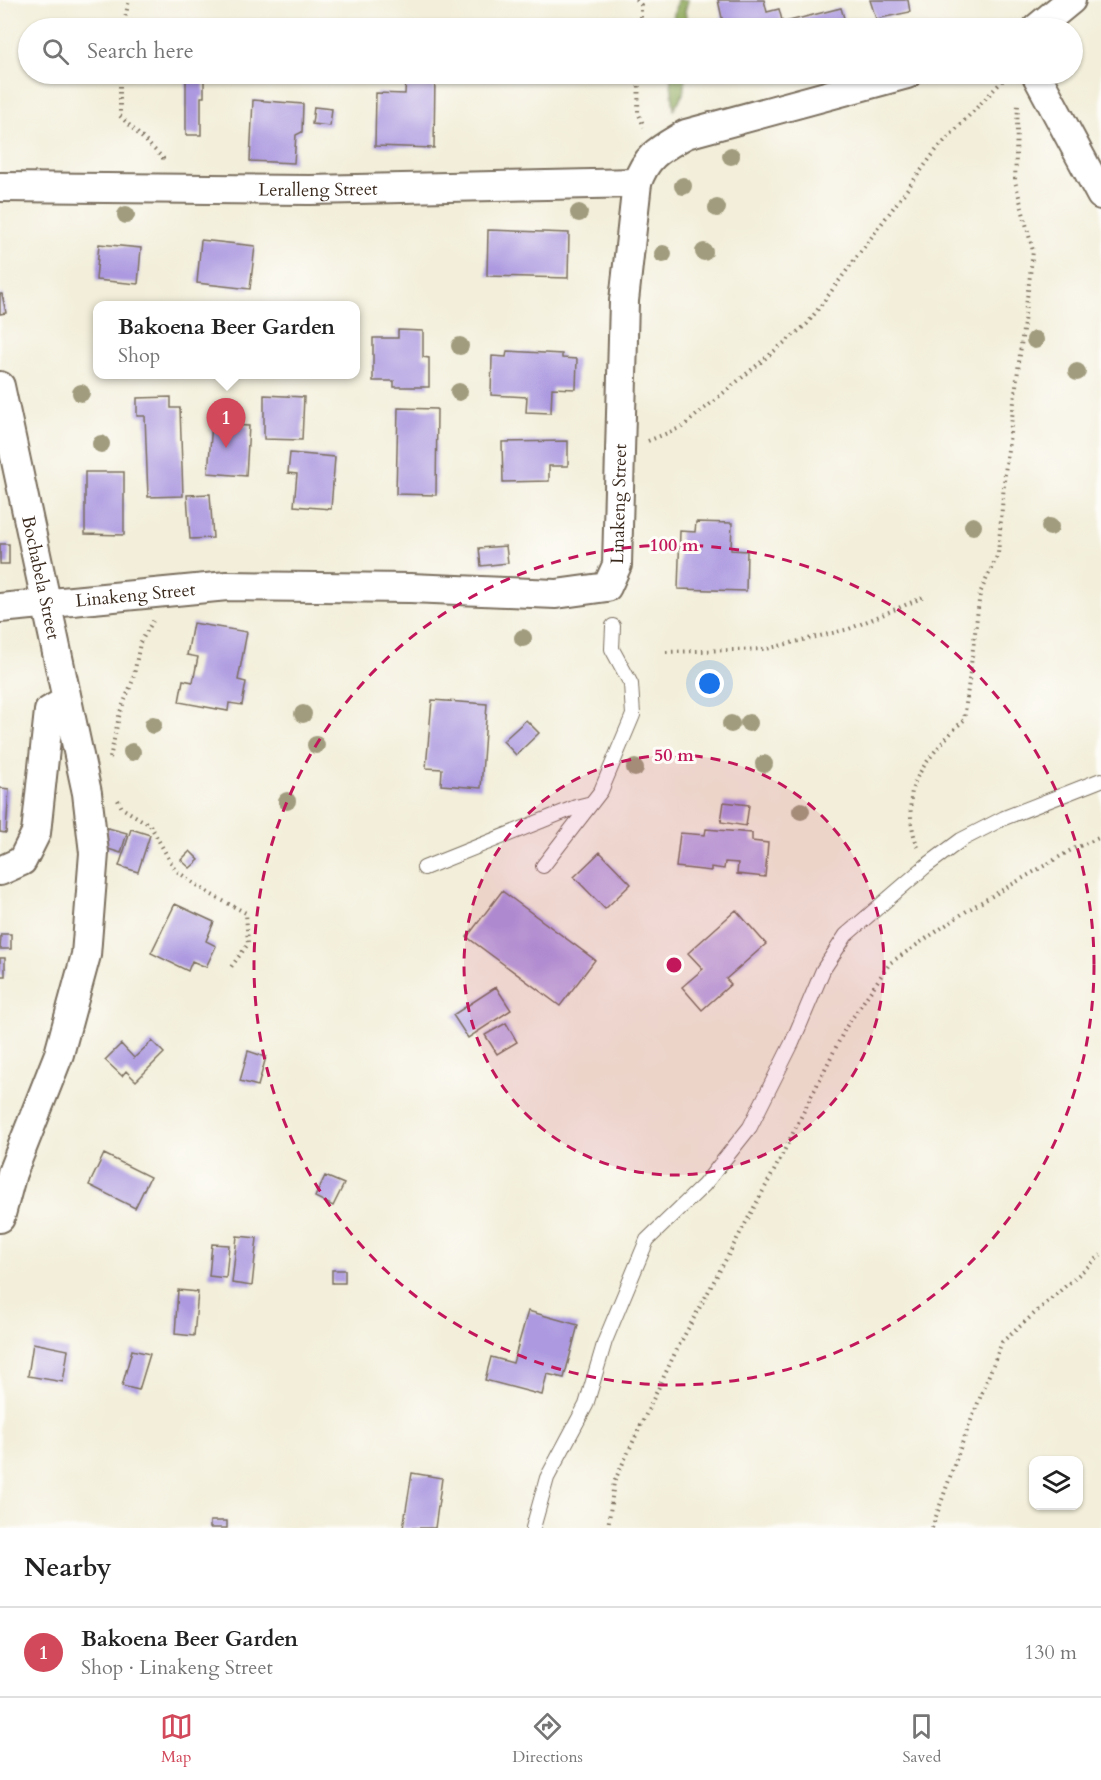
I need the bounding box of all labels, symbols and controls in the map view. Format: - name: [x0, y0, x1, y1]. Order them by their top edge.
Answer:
- search box: [18, 18, 1083, 84]
- icon: search: [39, 35, 72, 68]
- text: Search here: [87, 36, 194, 66]
- street label: Leralleng Street: [258, 176, 378, 203]
- popup: [93, 301, 360, 379]
- text: Bakoena Beer Garden: [118, 312, 335, 342]
- text: Shop: [118, 342, 160, 369]
- pin: 1: [206, 398, 246, 448]
- street label: Linakeng Street: [605, 443, 633, 564]
- street label: Bochabela Street: [16, 513, 66, 642]
- text: 100 m: [649, 533, 699, 558]
- street label: Linakeng Street: [74, 577, 197, 613]
- your location: [695, 669, 724, 698]
- text: 50 m: [654, 743, 694, 768]
- centre of rings: [664, 955, 684, 975]
- map controls: [1029, 1456, 1083, 1510]
- button: layers: [1029, 1456, 1083, 1510]
- text: Nearby: [24, 1550, 112, 1585]
- text: Bakoena Beer Garden: [81, 1624, 298, 1654]
- text: 1: [38, 1639, 49, 1666]
- text: 130 m: [1024, 1639, 1077, 1666]
- text: Shop · Linakeng Street: [81, 1654, 273, 1681]
- tab: Map: [160, 1710, 193, 1768]
- tab: Directions: [512, 1710, 583, 1768]
- tab: Saved: [902, 1710, 941, 1768]

